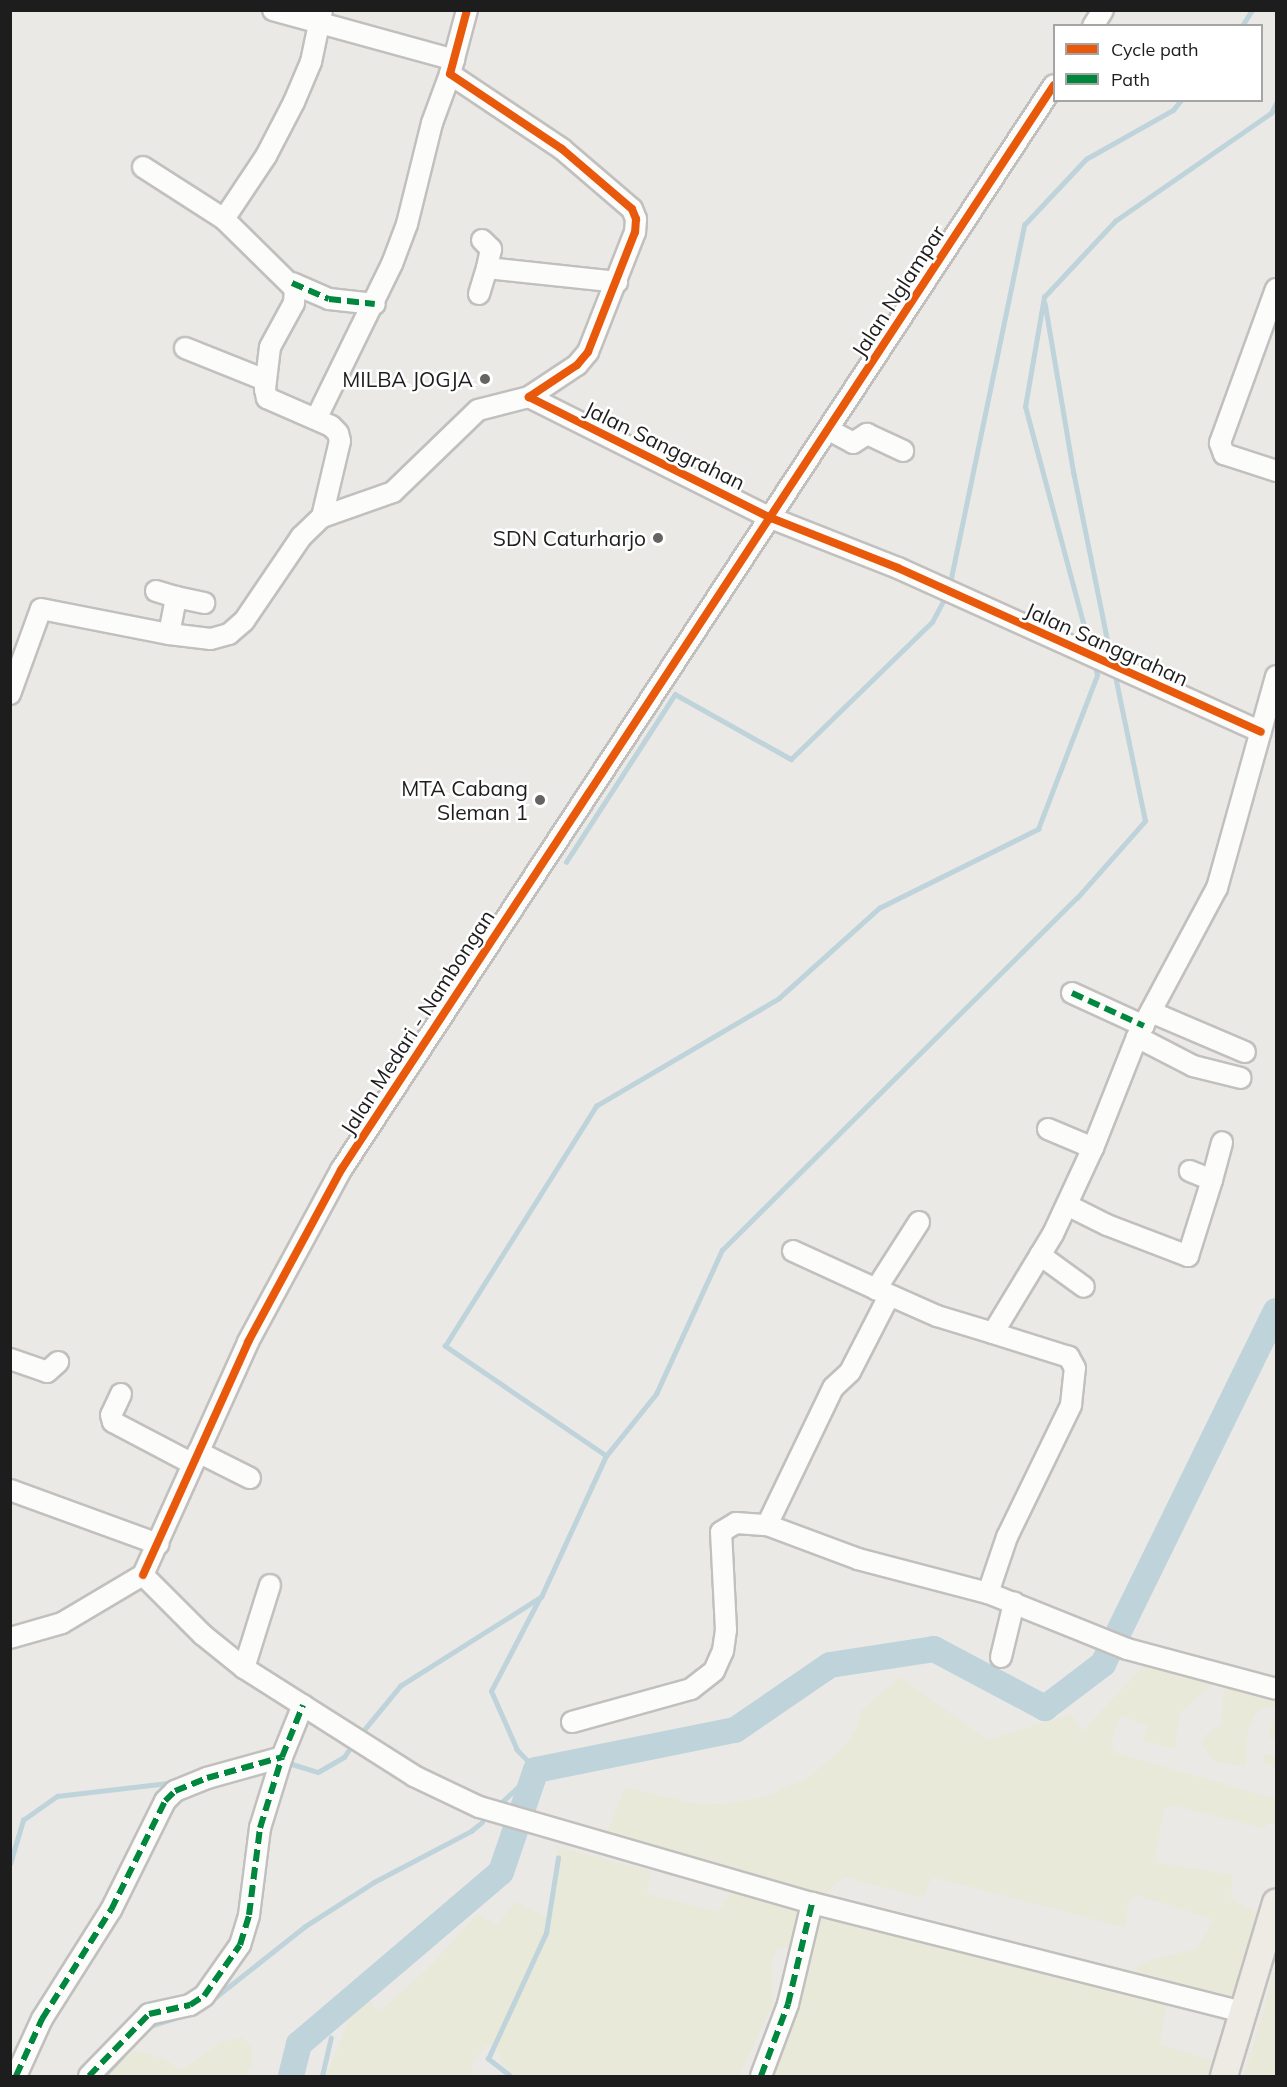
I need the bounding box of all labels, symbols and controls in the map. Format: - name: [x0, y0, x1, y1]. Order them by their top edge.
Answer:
- legend: [1053, 24, 1263, 102]
- text: Cycle path: [1111, 38, 1198, 61]
- text: Path: [1111, 68, 1150, 91]
- street label: Jalan Nglampar: [846, 220, 950, 362]
- place label: MILBA JOGJA: [342, 366, 473, 392]
- marker: MILBA JOGJA: [478, 372, 492, 386]
- street label: Jalan Sanggrahan: [581, 395, 749, 495]
- place label: SDN Caturharjo: [493, 525, 646, 551]
- marker: SDN Caturharjo: [651, 531, 665, 545]
- street label: Jalan Sanggrahan: [1022, 597, 1192, 691]
- place label: MTA Cabang Sleman 1: [401, 775, 528, 825]
- marker: MTA Cabang Sleman 1: [533, 793, 547, 807]
- street label: Jalan Medari - Nambongan: [335, 905, 499, 1139]

